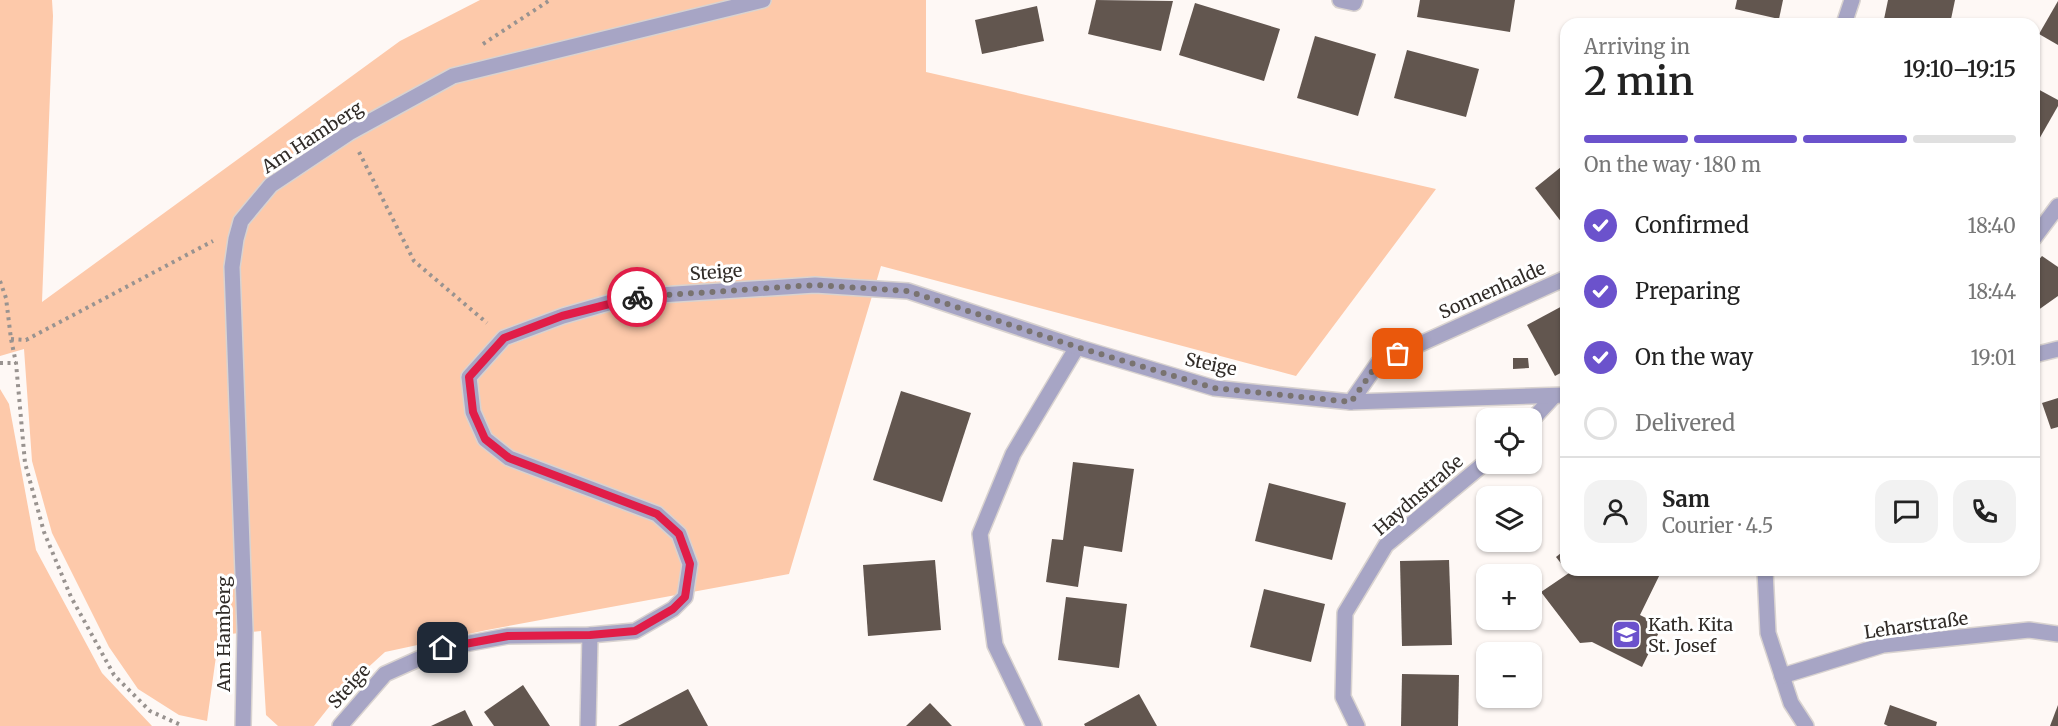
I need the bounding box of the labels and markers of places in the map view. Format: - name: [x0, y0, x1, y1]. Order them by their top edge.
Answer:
- pin: [1372, 328, 1423, 379]
- place label: Kath. Kita St. Josef: [1648, 613, 1733, 657]
- school or university icon: Kath. Kita St. Josef: [1611, 618, 1643, 650]
- pin: [417, 622, 468, 673]

